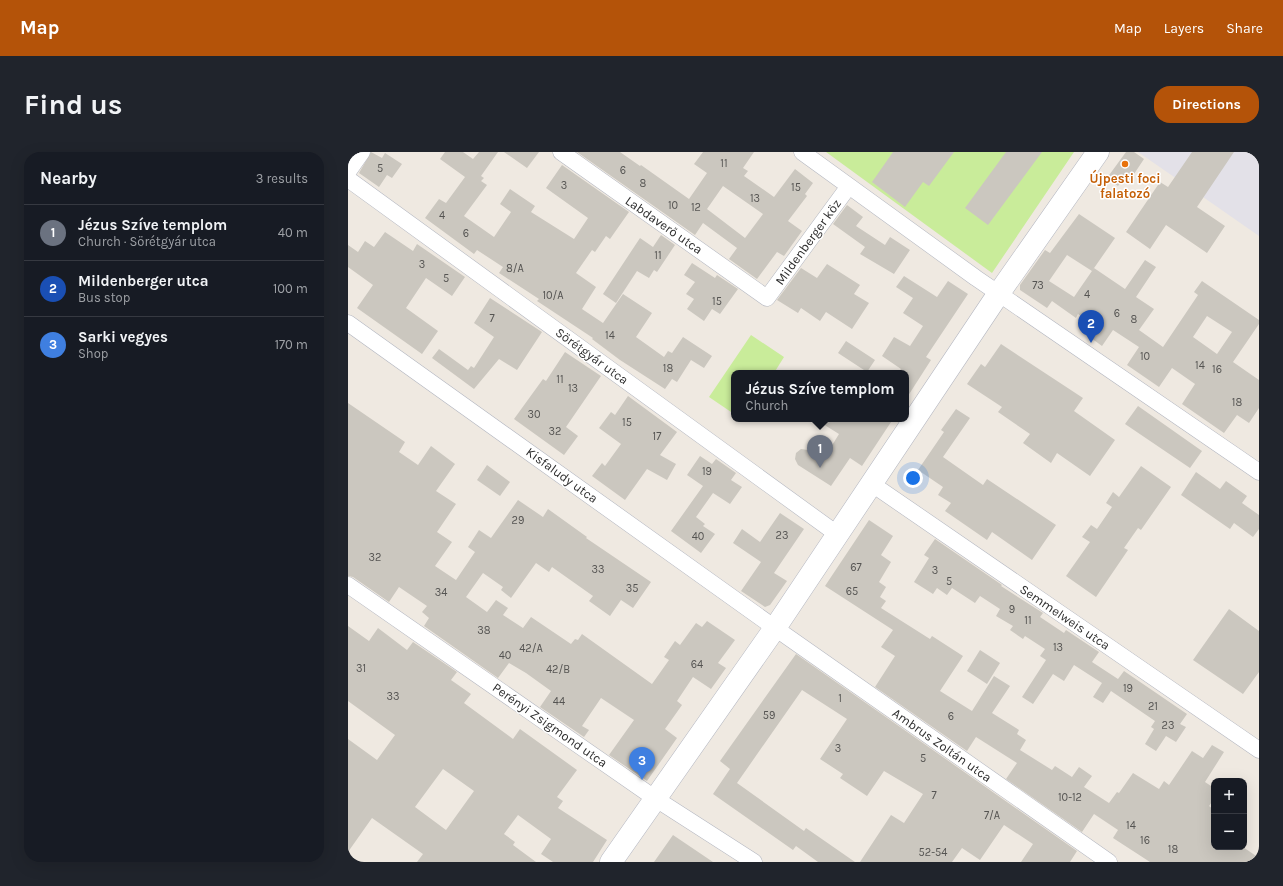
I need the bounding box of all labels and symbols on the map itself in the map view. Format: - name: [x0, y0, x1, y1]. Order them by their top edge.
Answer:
- house number: 11: [720, 157, 728, 170]
- marker: Újpesti foci falatozó: [1120, 159, 1130, 169]
- house number: 5: [377, 162, 383, 175]
- house number: 6: [620, 164, 626, 177]
- place label: Újpesti foci falatozó: [1090, 169, 1160, 201]
- house number: 8: [640, 177, 647, 190]
- house number: 3: [561, 179, 567, 192]
- house number: 15: [791, 181, 801, 194]
- house number: 13: [750, 192, 760, 205]
- street label: Labdaverő utca: [623, 193, 705, 257]
- street label: Mildenberger köz: [772, 196, 844, 288]
- house number: 10: [668, 199, 678, 212]
- house number: 12: [691, 201, 701, 214]
- house number: 4: [439, 209, 445, 222]
- house number: 6: [463, 227, 469, 240]
- house number: 11: [654, 249, 662, 262]
- house number: 3: [419, 258, 425, 271]
- house number: 8/A: [506, 262, 525, 275]
- house number: 5: [443, 272, 449, 285]
- house number: 73: [1032, 279, 1044, 292]
- house number: 4: [1084, 288, 1090, 301]
- house number: 10/A: [542, 289, 564, 302]
- house number: 15: [712, 295, 722, 308]
- house number: 6: [1114, 307, 1120, 320]
- pin: 2: [1078, 310, 1104, 343]
- house number: 7: [489, 312, 495, 325]
- house number: 8: [1131, 313, 1138, 326]
- street label: Sörétgyár utca: [553, 325, 631, 387]
- house number: 14: [605, 329, 615, 342]
- house number: 10: [1140, 350, 1150, 363]
- house number: 14: [1195, 359, 1205, 372]
- house number: 18: [663, 362, 673, 375]
- house number: 16: [1212, 363, 1222, 376]
- house number: 11: [556, 373, 564, 386]
- house number: 13: [568, 382, 578, 395]
- house number: 18: [1232, 396, 1242, 409]
- house number: 30: [527, 408, 541, 421]
- house number: 15: [622, 416, 632, 429]
- house number: 32: [549, 425, 561, 438]
- house number: 17: [653, 430, 661, 443]
- pin: 1: [807, 435, 833, 468]
- street label: Kisfaludy utca: [523, 444, 601, 506]
- house number: 19: [702, 465, 712, 478]
- your location: [903, 468, 923, 488]
- house number: 29: [512, 514, 524, 527]
- house number: 23: [776, 529, 788, 542]
- house number: 40: [692, 530, 704, 543]
- house number: 32: [369, 551, 381, 564]
- house number: 67: [850, 561, 862, 574]
- house number: 33: [592, 563, 605, 576]
- house number: 3: [932, 564, 938, 577]
- house number: 5: [946, 575, 952, 588]
- street label: Semmelweis utca: [1017, 581, 1113, 653]
- house number: 35: [626, 582, 638, 595]
- house number: 65: [846, 585, 858, 598]
- house number: 34: [435, 586, 447, 599]
- house number: 9: [1009, 603, 1015, 616]
- house number: 11: [1024, 614, 1032, 627]
- house number: 38: [477, 624, 491, 637]
- house number: 13: [1053, 641, 1063, 654]
- house number: 42/A: [519, 642, 543, 655]
- house number: 40: [499, 649, 511, 662]
- house number: 64: [691, 658, 703, 671]
- house number: 31: [356, 662, 366, 675]
- house number: 42/B: [546, 663, 570, 676]
- street label: Perényi Zsigmond utca: [490, 680, 610, 770]
- house number: 19: [1123, 682, 1133, 695]
- house number: 33: [387, 690, 400, 703]
- house number: 1: [838, 692, 842, 705]
- house number: 44: [553, 695, 565, 708]
- house number: 21: [1148, 700, 1158, 713]
- street label: Ambrus Zoltán utca: [889, 705, 995, 785]
- house number: 59: [763, 709, 775, 722]
- house number: 6: [948, 710, 954, 723]
- house number: 23: [1162, 719, 1174, 732]
- house number: 3: [835, 742, 841, 755]
- pin: 3: [629, 747, 655, 780]
- house number: 5: [920, 752, 926, 765]
- house number: 7: [931, 789, 937, 802]
- house number: 10-12: [1058, 791, 1082, 804]
- house number: 7/A: [984, 809, 1001, 822]
- house number: 14: [1126, 819, 1136, 832]
- house number: 16: [1140, 834, 1150, 847]
- house number: 18: [1168, 843, 1178, 856]
- house number: 52-54: [919, 846, 947, 859]

